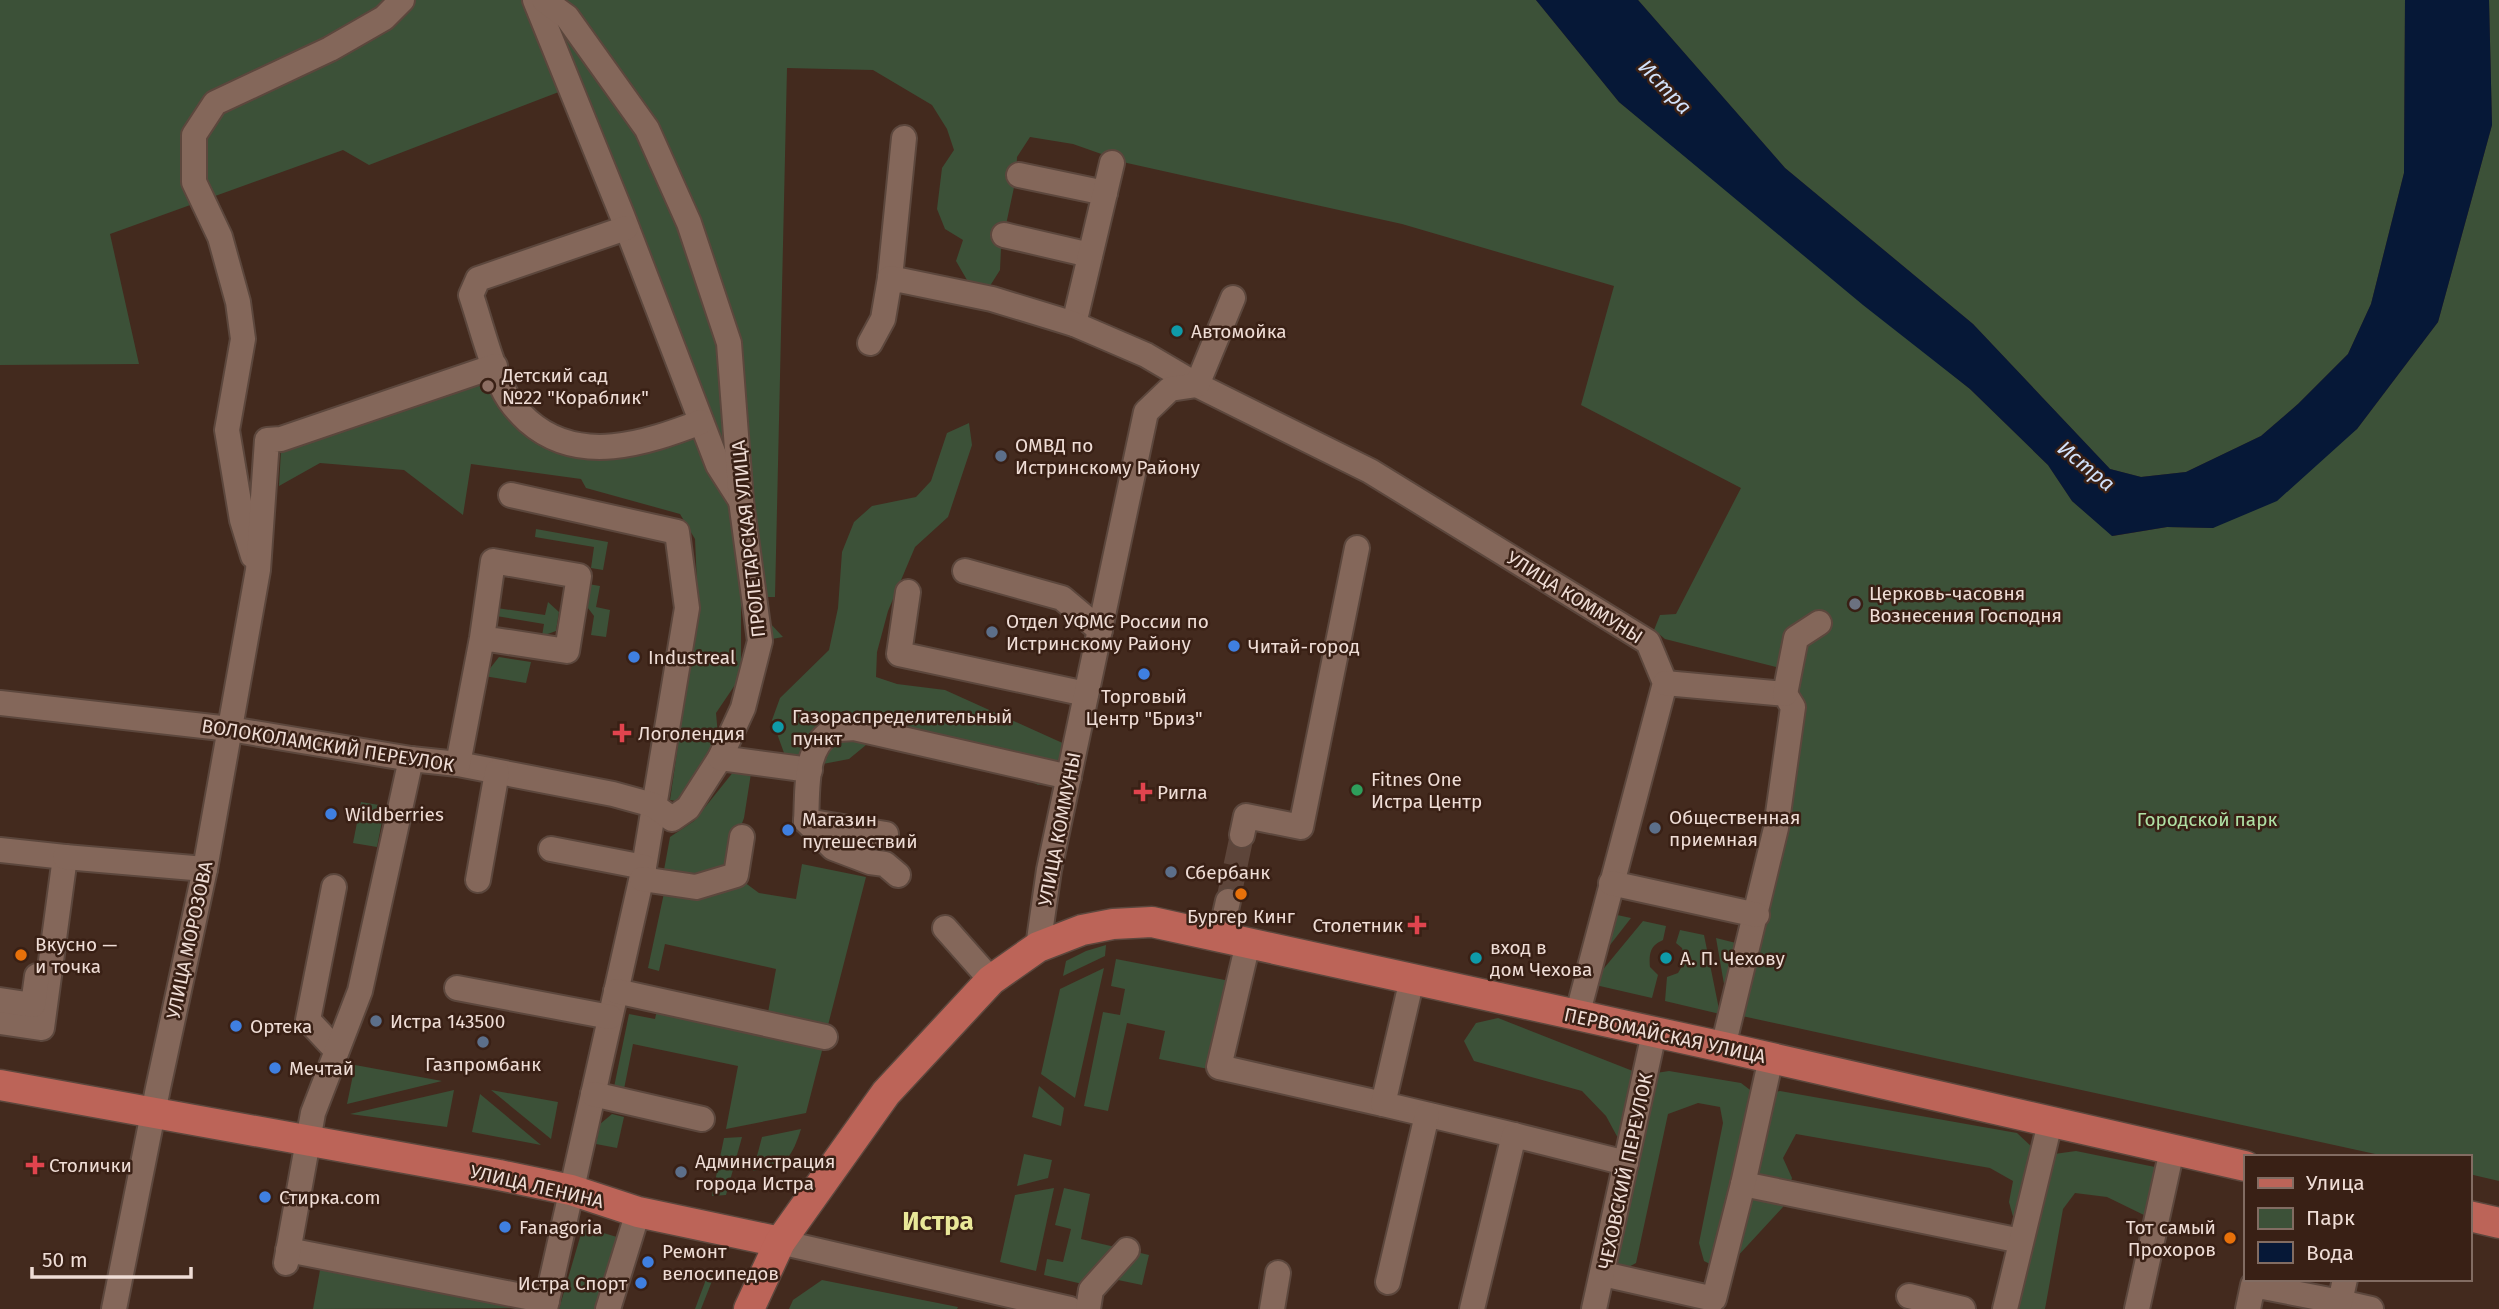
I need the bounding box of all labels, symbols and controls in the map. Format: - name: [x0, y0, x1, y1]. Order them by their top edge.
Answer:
- water label: Истра: [1633, 54, 1697, 120]
- place label: Автомойка: [1191, 320, 1287, 343]
- marker: Автомойка: [1169, 323, 1185, 339]
- place label: Детский сад №22 "Кораблик": [501, 364, 649, 409]
- marker: Детский сад №22 "Кораблик": [480, 378, 496, 394]
- place label: ОМВД по Истринскому Району: [1015, 434, 1201, 479]
- water label: Истра: [2052, 435, 2120, 497]
- street label: ПРОЛЕТАРСКАЯ УЛИЦА: [727, 439, 770, 639]
- marker: ОМВД по Истринскому Району: [993, 448, 1009, 464]
- street label: УЛИЦА КОММУНЫ: [1502, 546, 1647, 649]
- place label: Церковь-часовня Вознесения Господня: [1869, 582, 2062, 627]
- marker: Церковь-часовня Вознесения Господня: [1847, 596, 1863, 612]
- place label: Отдел УФМС России по Истринскому Району: [1006, 610, 1209, 655]
- marker: Отдел УФМС России по Истринскому Району: [984, 624, 1000, 640]
- place label: Читай-город: [1248, 635, 1360, 658]
- marker: Читай-город: [1226, 638, 1242, 654]
- place label: Industreal: [648, 646, 736, 669]
- marker: Industreal: [626, 649, 642, 665]
- marker: Торговый Центр "Бриз": [1136, 666, 1152, 682]
- place label: Торговый Центр "Бриз": [1085, 685, 1203, 730]
- place label: Газораспределительный пункт: [792, 705, 1012, 750]
- street label: ВОЛОКОЛАМСКИЙ ПЕРЕУЛОК: [200, 714, 456, 777]
- marker: Газораспределительный пункт: [770, 719, 786, 735]
- place label: Логолендия: [638, 722, 745, 745]
- marker: Логолендия: [612, 723, 632, 743]
- street label: УЛИЦА КОММУНЫ: [1033, 750, 1086, 908]
- place label: Fitnes One Истра Центр: [1371, 768, 1482, 813]
- place label: Ригла: [1157, 781, 1208, 804]
- marker: Fitnes One Истра Центр: [1349, 782, 1365, 798]
- marker: Ригла: [1135, 784, 1151, 800]
- place label: Wildberries: [345, 803, 444, 826]
- marker: Wildberries: [323, 806, 339, 822]
- place label: Общественная приемная: [1669, 806, 1800, 851]
- place label: Магазин путешествий: [802, 808, 918, 853]
- park label: Городской парк: [2137, 808, 2277, 831]
- marker: Общественная приемная: [1647, 820, 1663, 836]
- marker: Магазин путешествий: [780, 822, 796, 838]
- street label: УЛИЦА МОРОЗОВА: [162, 859, 217, 1021]
- place label: Сбербанк: [1185, 861, 1270, 884]
- marker: Сбербанк: [1163, 864, 1179, 880]
- marker: Бургер Кинг: [1233, 886, 1249, 902]
- place label: Бургер Кинг: [1187, 905, 1296, 928]
- place label: Столетник: [1312, 914, 1403, 937]
- marker: Столетник: [1409, 917, 1425, 933]
- place label: Вкусно — и точка: [35, 933, 117, 978]
- place label: вход в дом Чехова: [1490, 936, 1592, 981]
- marker: Вкусно — и точка: [13, 947, 29, 963]
- place label: А. П. Чехову: [1680, 947, 1785, 970]
- marker: вход в дом Чехова: [1468, 950, 1484, 966]
- marker: А. П. Чехову: [1658, 950, 1674, 966]
- street label: ПЕРВОМАЙСКАЯ УЛИЦА: [1562, 1003, 1768, 1068]
- place label: Истра 143500: [390, 1010, 505, 1033]
- marker: Истра 143500: [368, 1013, 384, 1029]
- place label: Ортека: [250, 1015, 312, 1038]
- marker: Ортека: [228, 1018, 244, 1034]
- marker: Газпромбанк: [475, 1034, 491, 1050]
- place label: Газпромбанк: [425, 1053, 541, 1076]
- place label: Мечтай: [289, 1057, 354, 1080]
- marker: Мечтай: [267, 1060, 283, 1076]
- street label: ЧЕХОВСКИЙ ПЕРЕУЛОК: [1593, 1071, 1658, 1271]
- place label: Администрация города Истра: [695, 1150, 835, 1195]
- place label: Столички: [49, 1154, 132, 1177]
- legend: [2244, 1155, 2471, 1281]
- marker: Столички: [27, 1157, 43, 1173]
- street label: УЛИЦА ЛЕНИНА: [468, 1160, 606, 1213]
- marker: Администрация города Истра: [673, 1164, 689, 1180]
- text: Улица: [2306, 1170, 2365, 1196]
- place label: Стирка.com: [279, 1186, 381, 1209]
- marker: Стирка.com: [257, 1189, 273, 1205]
- text: Парк: [2306, 1205, 2355, 1231]
- district label: Истра: [902, 1206, 974, 1237]
- place label: Fanagoria: [519, 1216, 603, 1239]
- place label: Тот самый Прохоров: [2126, 1216, 2216, 1261]
- marker: Fanagoria: [497, 1219, 513, 1235]
- marker: Тот самый Прохоров: [2222, 1230, 2238, 1246]
- scale bar: [32, 1236, 191, 1280]
- place label: Ремонт велосипедов: [662, 1240, 779, 1285]
- text: Вода: [2306, 1240, 2354, 1266]
- text: 50 m: [42, 1247, 88, 1273]
- marker: Ремонт велосипедов: [640, 1254, 656, 1270]
- place label: Истра Спорт: [518, 1272, 627, 1295]
- marker: Истра Спорт: [633, 1275, 649, 1291]

